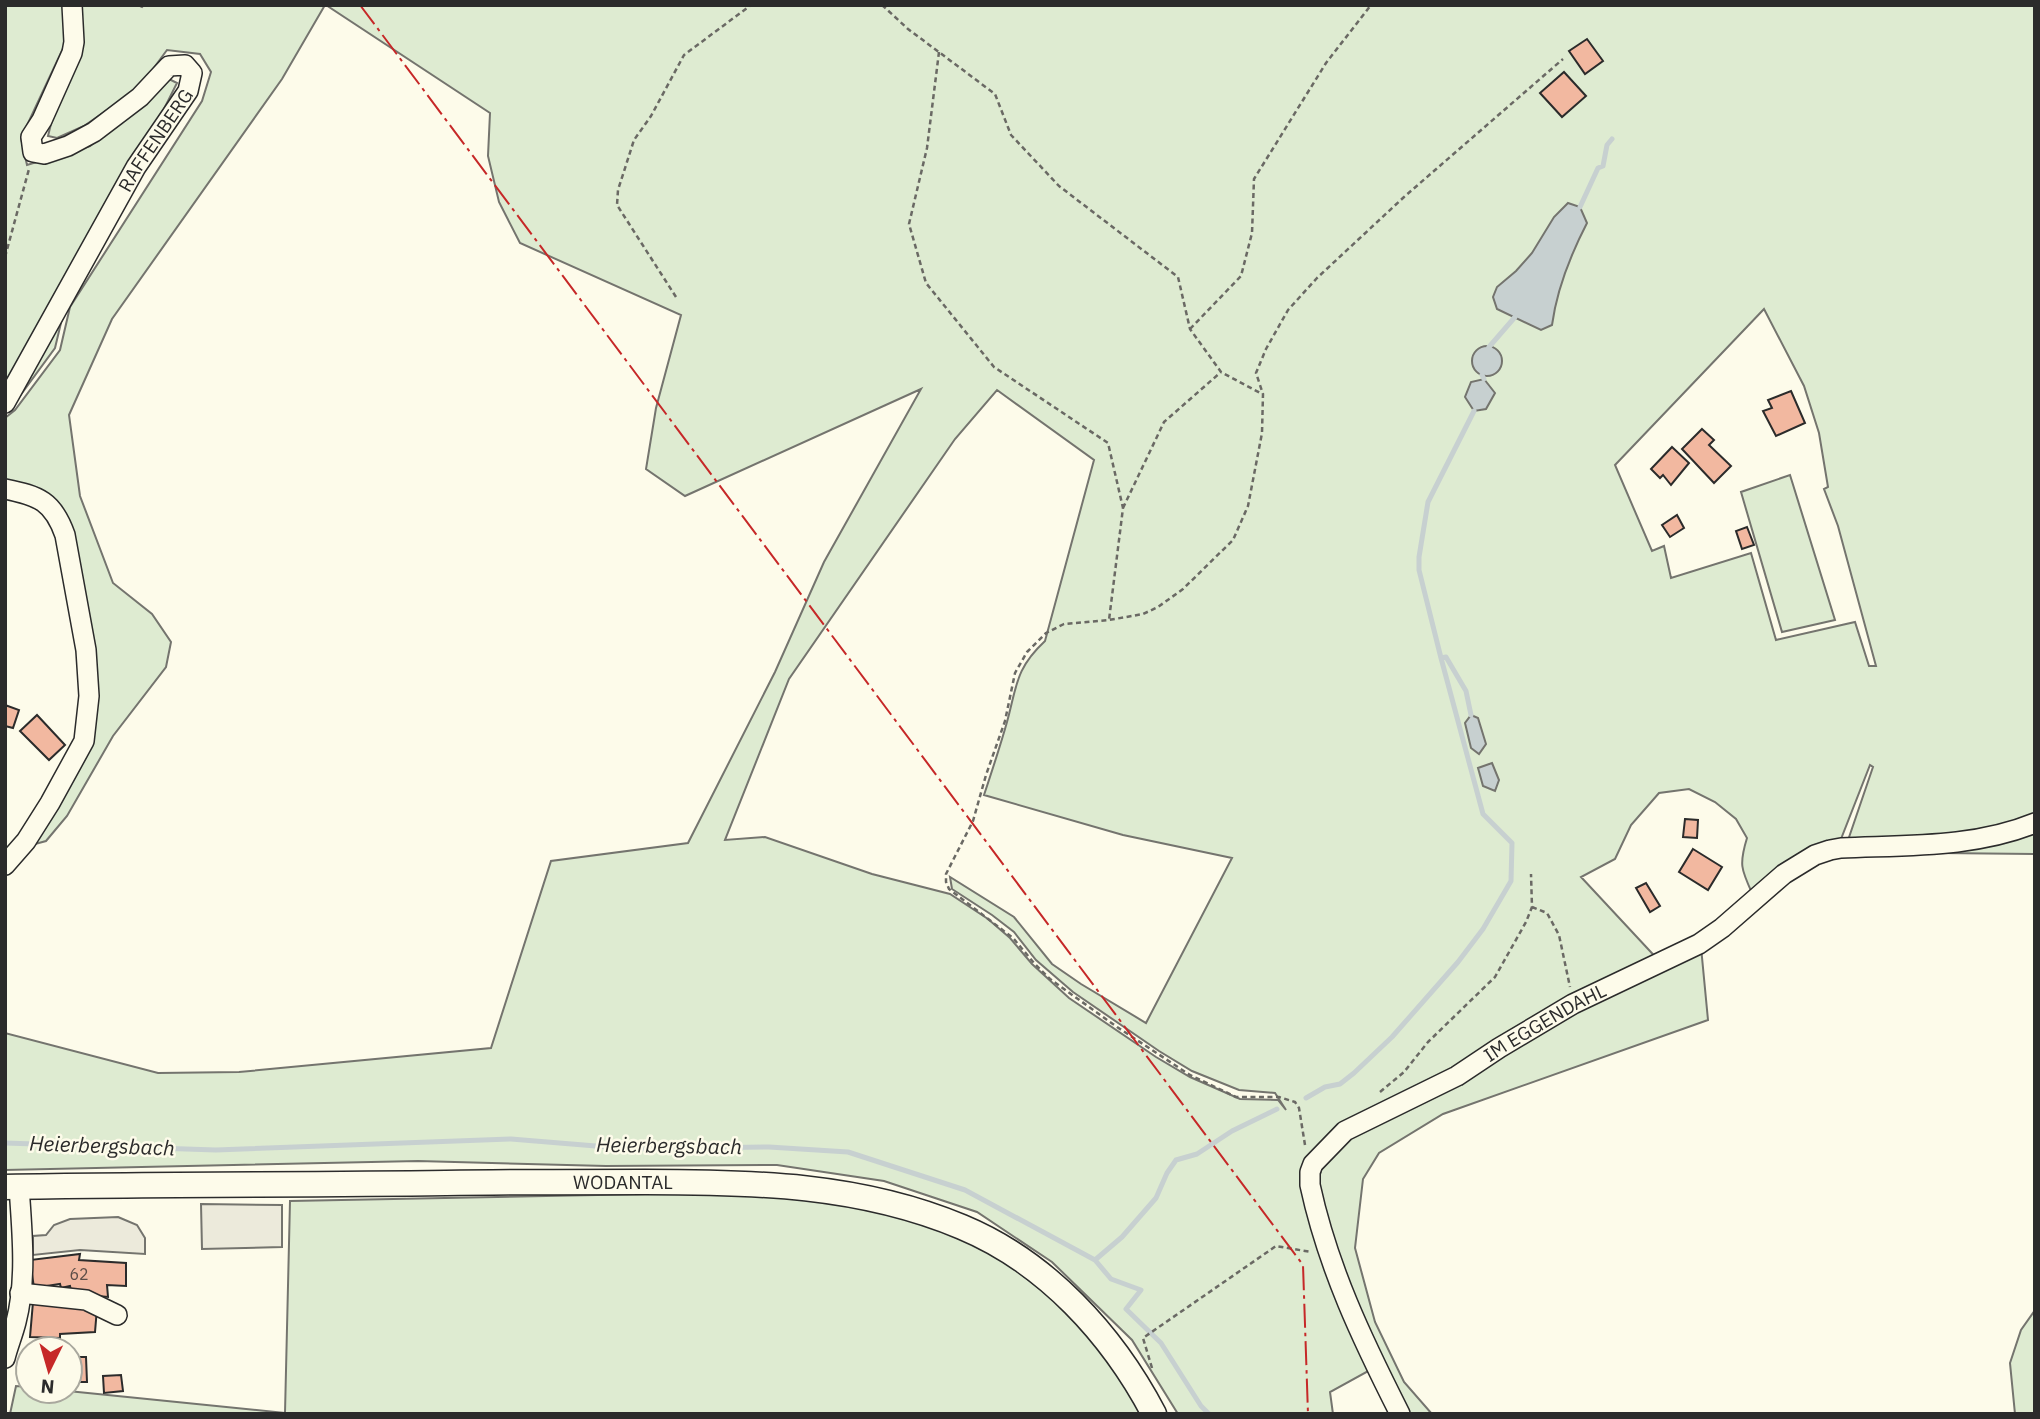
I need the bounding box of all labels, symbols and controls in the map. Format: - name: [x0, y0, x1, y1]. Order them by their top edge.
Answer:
- street label: RAFFENBERG: [113, 84, 198, 196]
- street label: IM EGGENDAHL: [1479, 978, 1610, 1067]
- water label: Heierbergsbach: [29, 1128, 175, 1162]
- water label: Heierbergsbach: [596, 1130, 742, 1160]
- street label: WODANTAL: [573, 1170, 673, 1194]
- house number: 62: [69, 1264, 89, 1284]
- north arrow: [14, 1335, 84, 1405]
- text: N: [40, 1374, 55, 1399]

